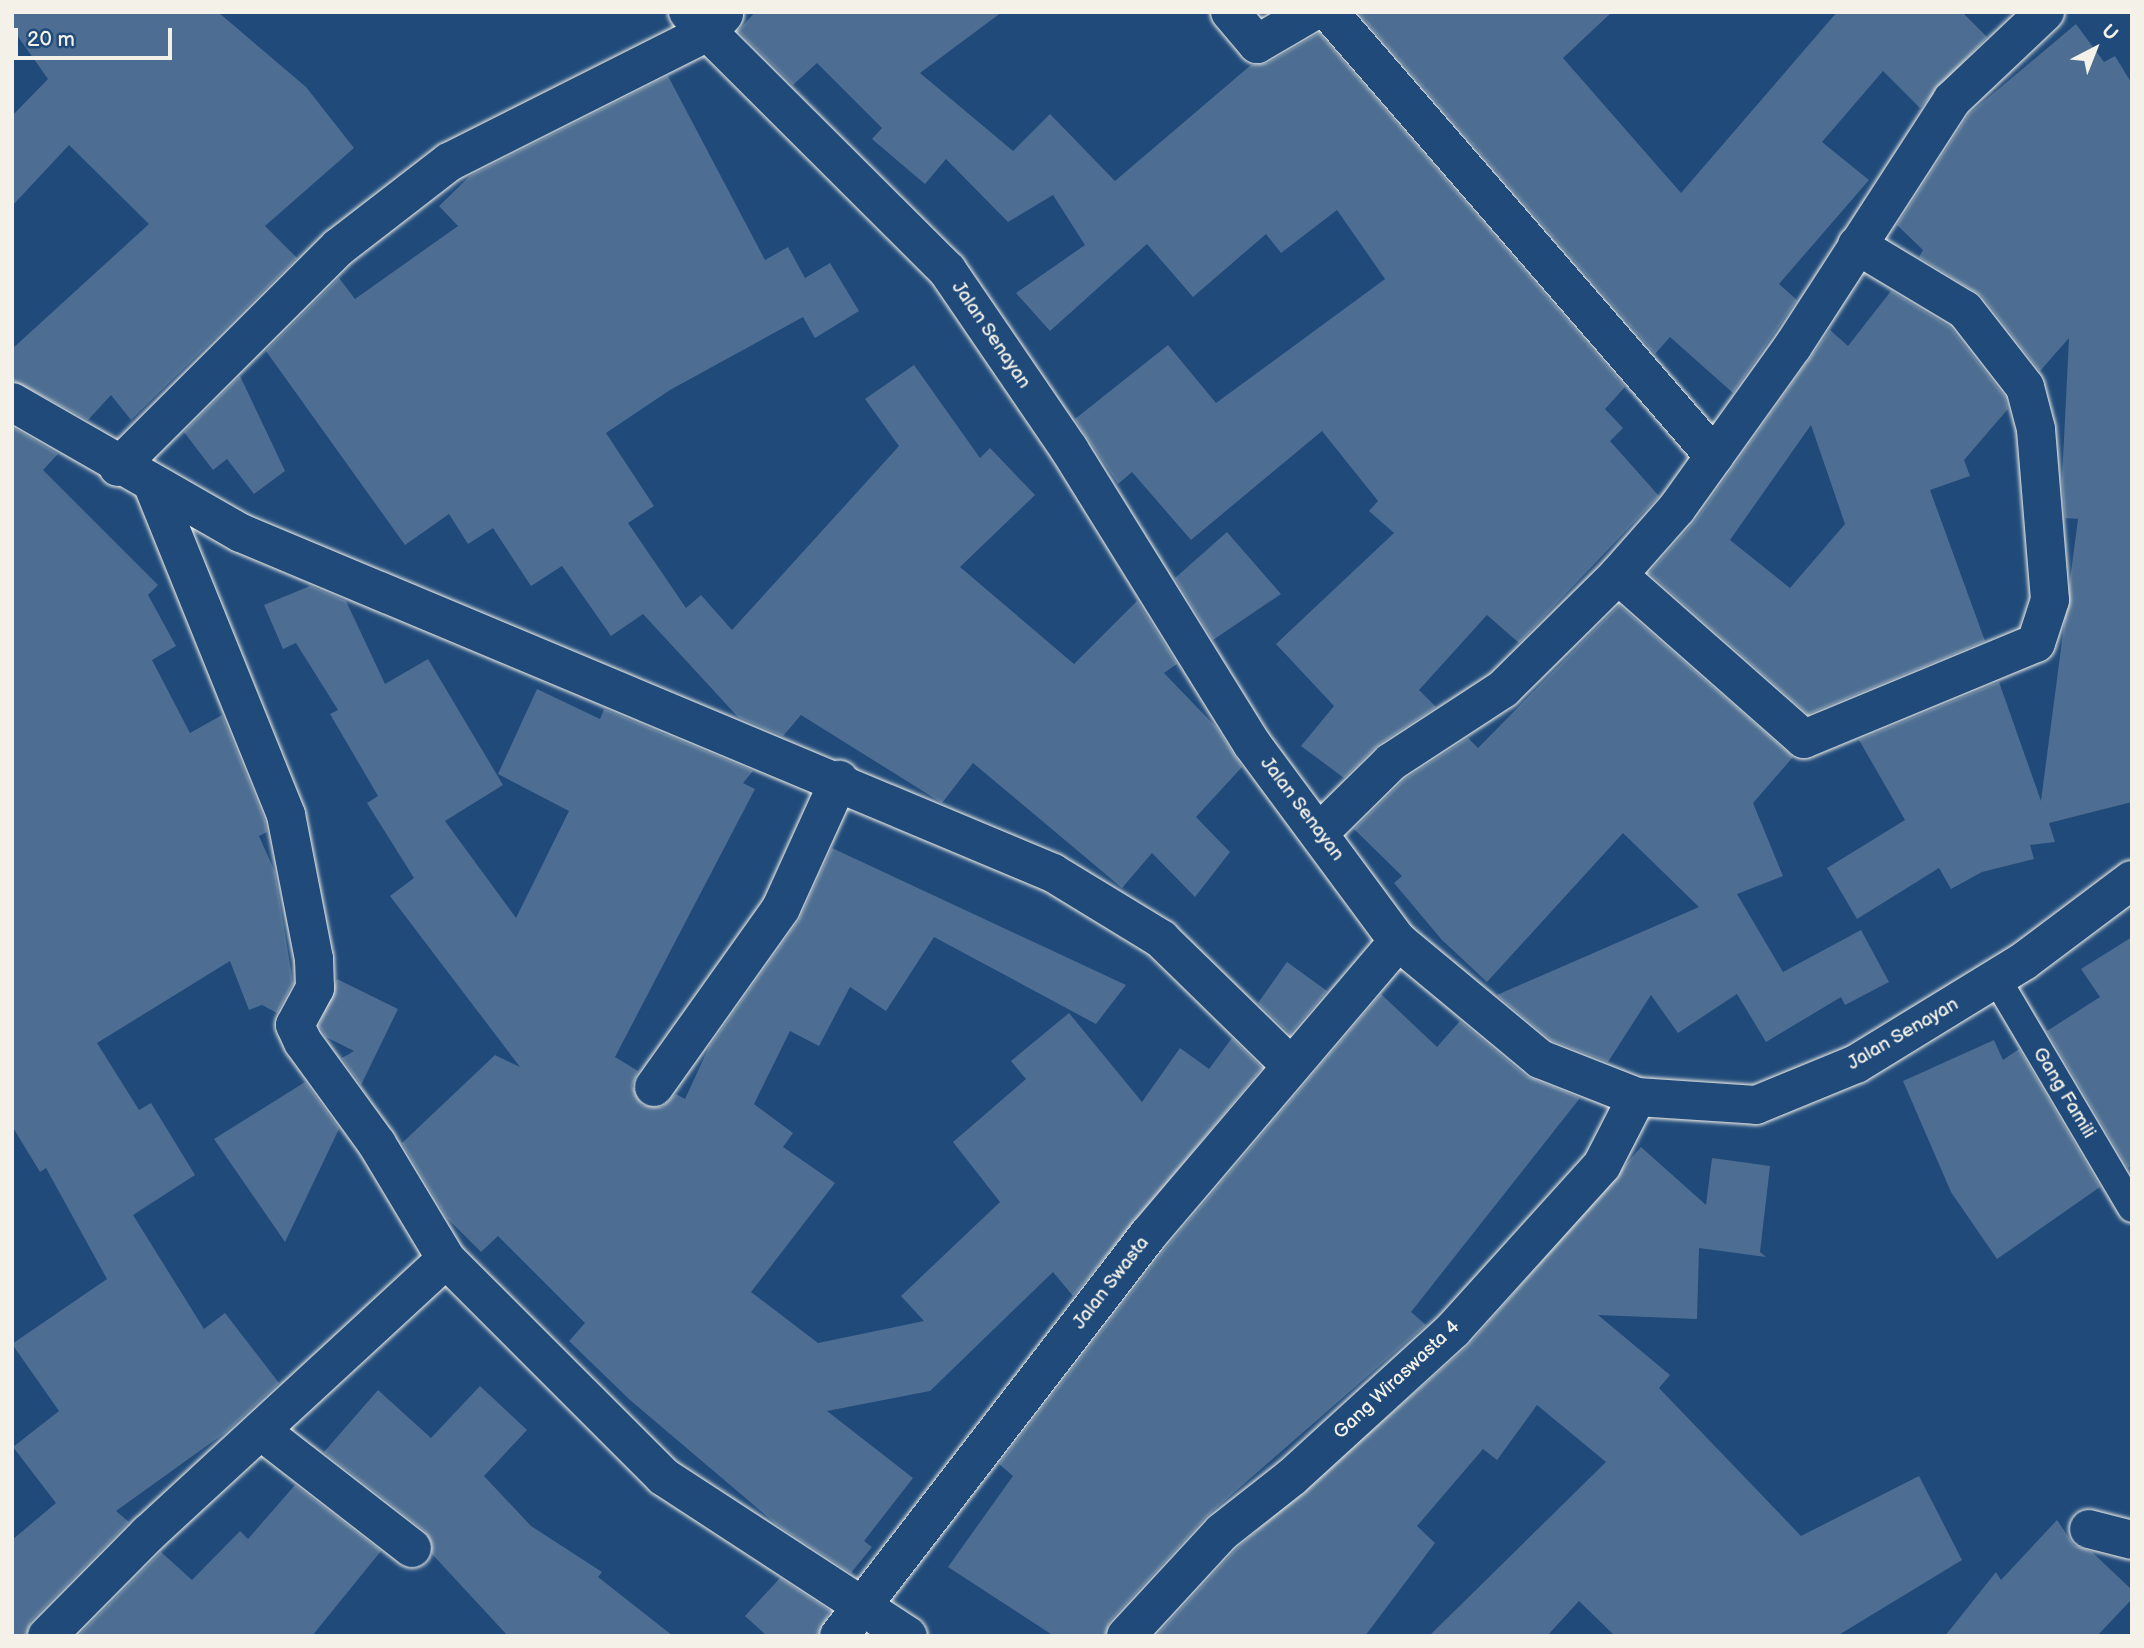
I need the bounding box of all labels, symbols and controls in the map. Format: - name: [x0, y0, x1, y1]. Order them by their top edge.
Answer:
- scale bar: [18, 14, 175, 58]
- north arrow: [2060, 14, 2130, 84]
- text: U: [2097, 20, 2122, 46]
- text: 20 m: [27, 27, 75, 52]
- street label: Jalan Senayan: [947, 277, 1035, 393]
- street label: Jalan Senayan: [1255, 752, 1349, 866]
- street label: Jalan Senayan: [1843, 993, 1963, 1075]
- street label: Gang Famili: [2028, 1043, 2100, 1143]
- street label: Jalan Swasta: [1068, 1232, 1154, 1334]
- street label: Gang Wiraswasta 4: [1329, 1315, 1465, 1445]

